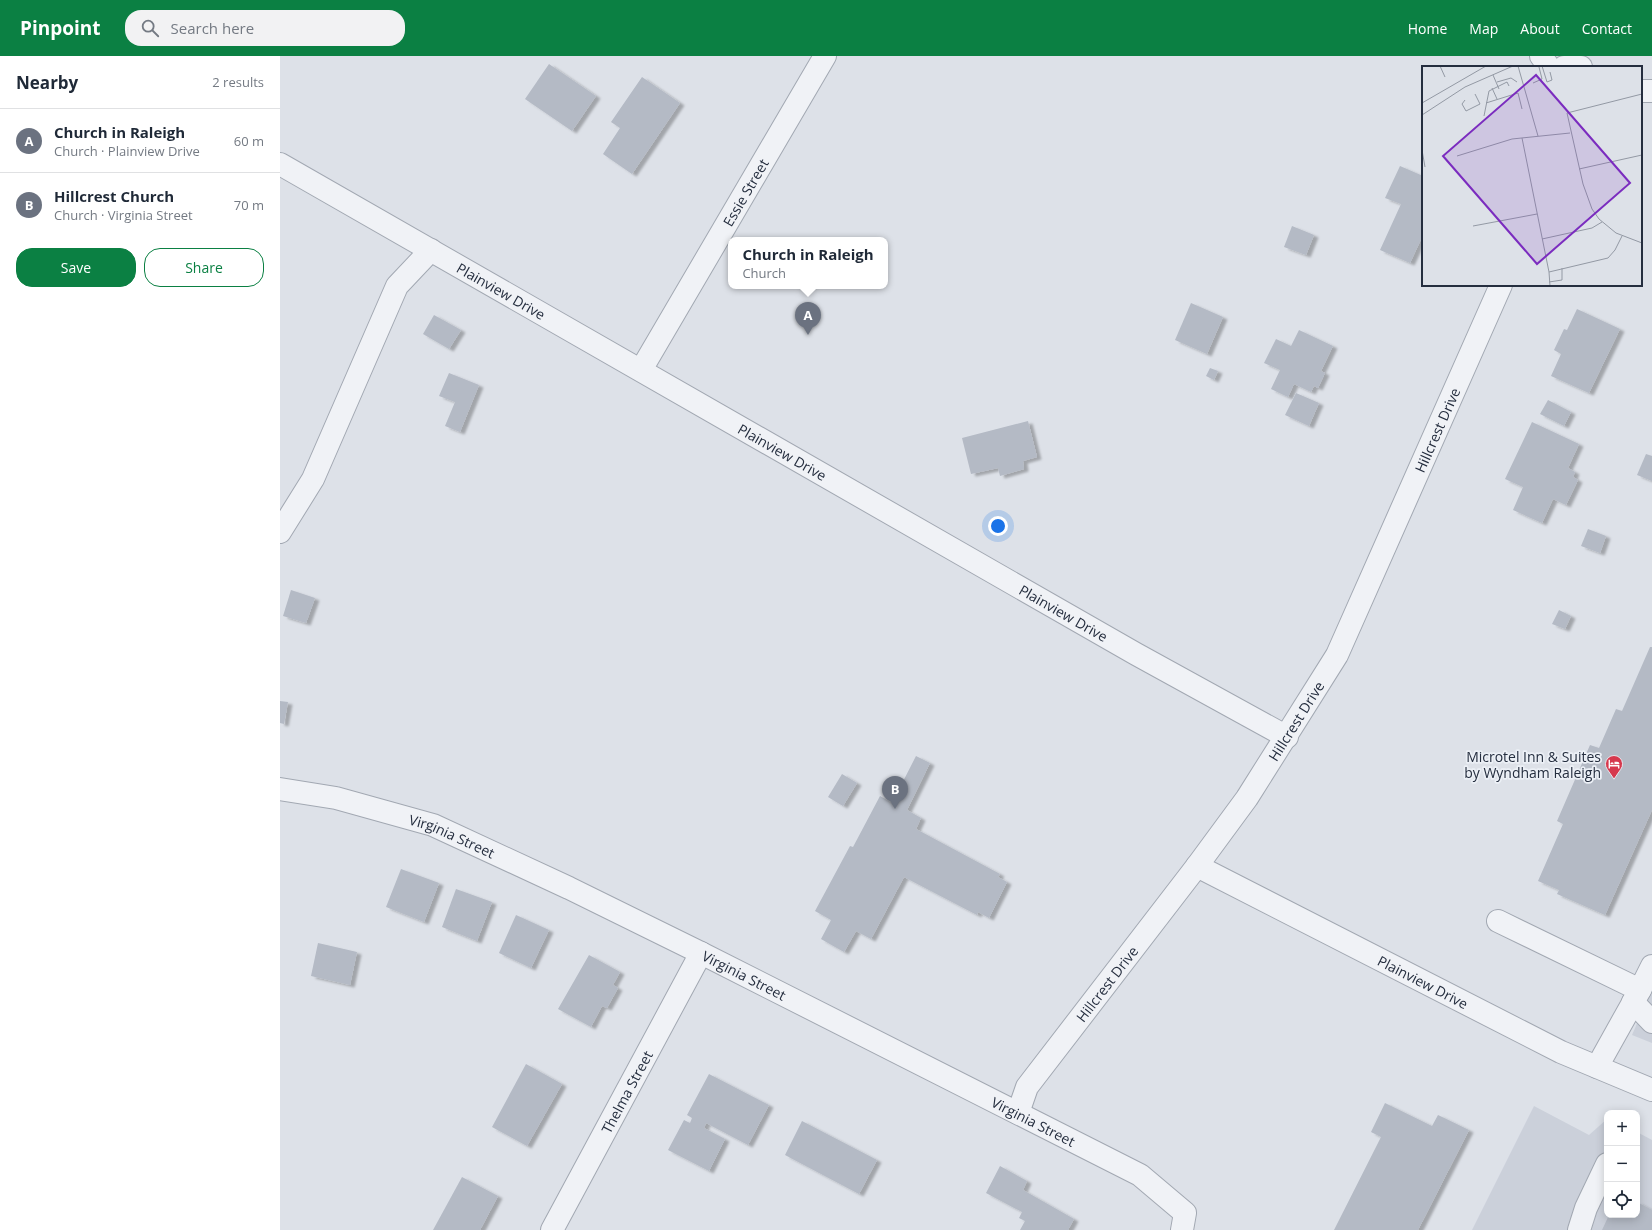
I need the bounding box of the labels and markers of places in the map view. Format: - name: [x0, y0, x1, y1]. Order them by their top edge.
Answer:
- pin: A: [795, 302, 821, 335]
- place label: Microtel Inn & Suites by Wyndham Raleigh: [1464, 747, 1601, 782]
- hotel icon: Microtel Inn & Suites by Wyndham Raleigh: [1604, 754, 1624, 779]
- pin: B: [882, 776, 908, 809]

